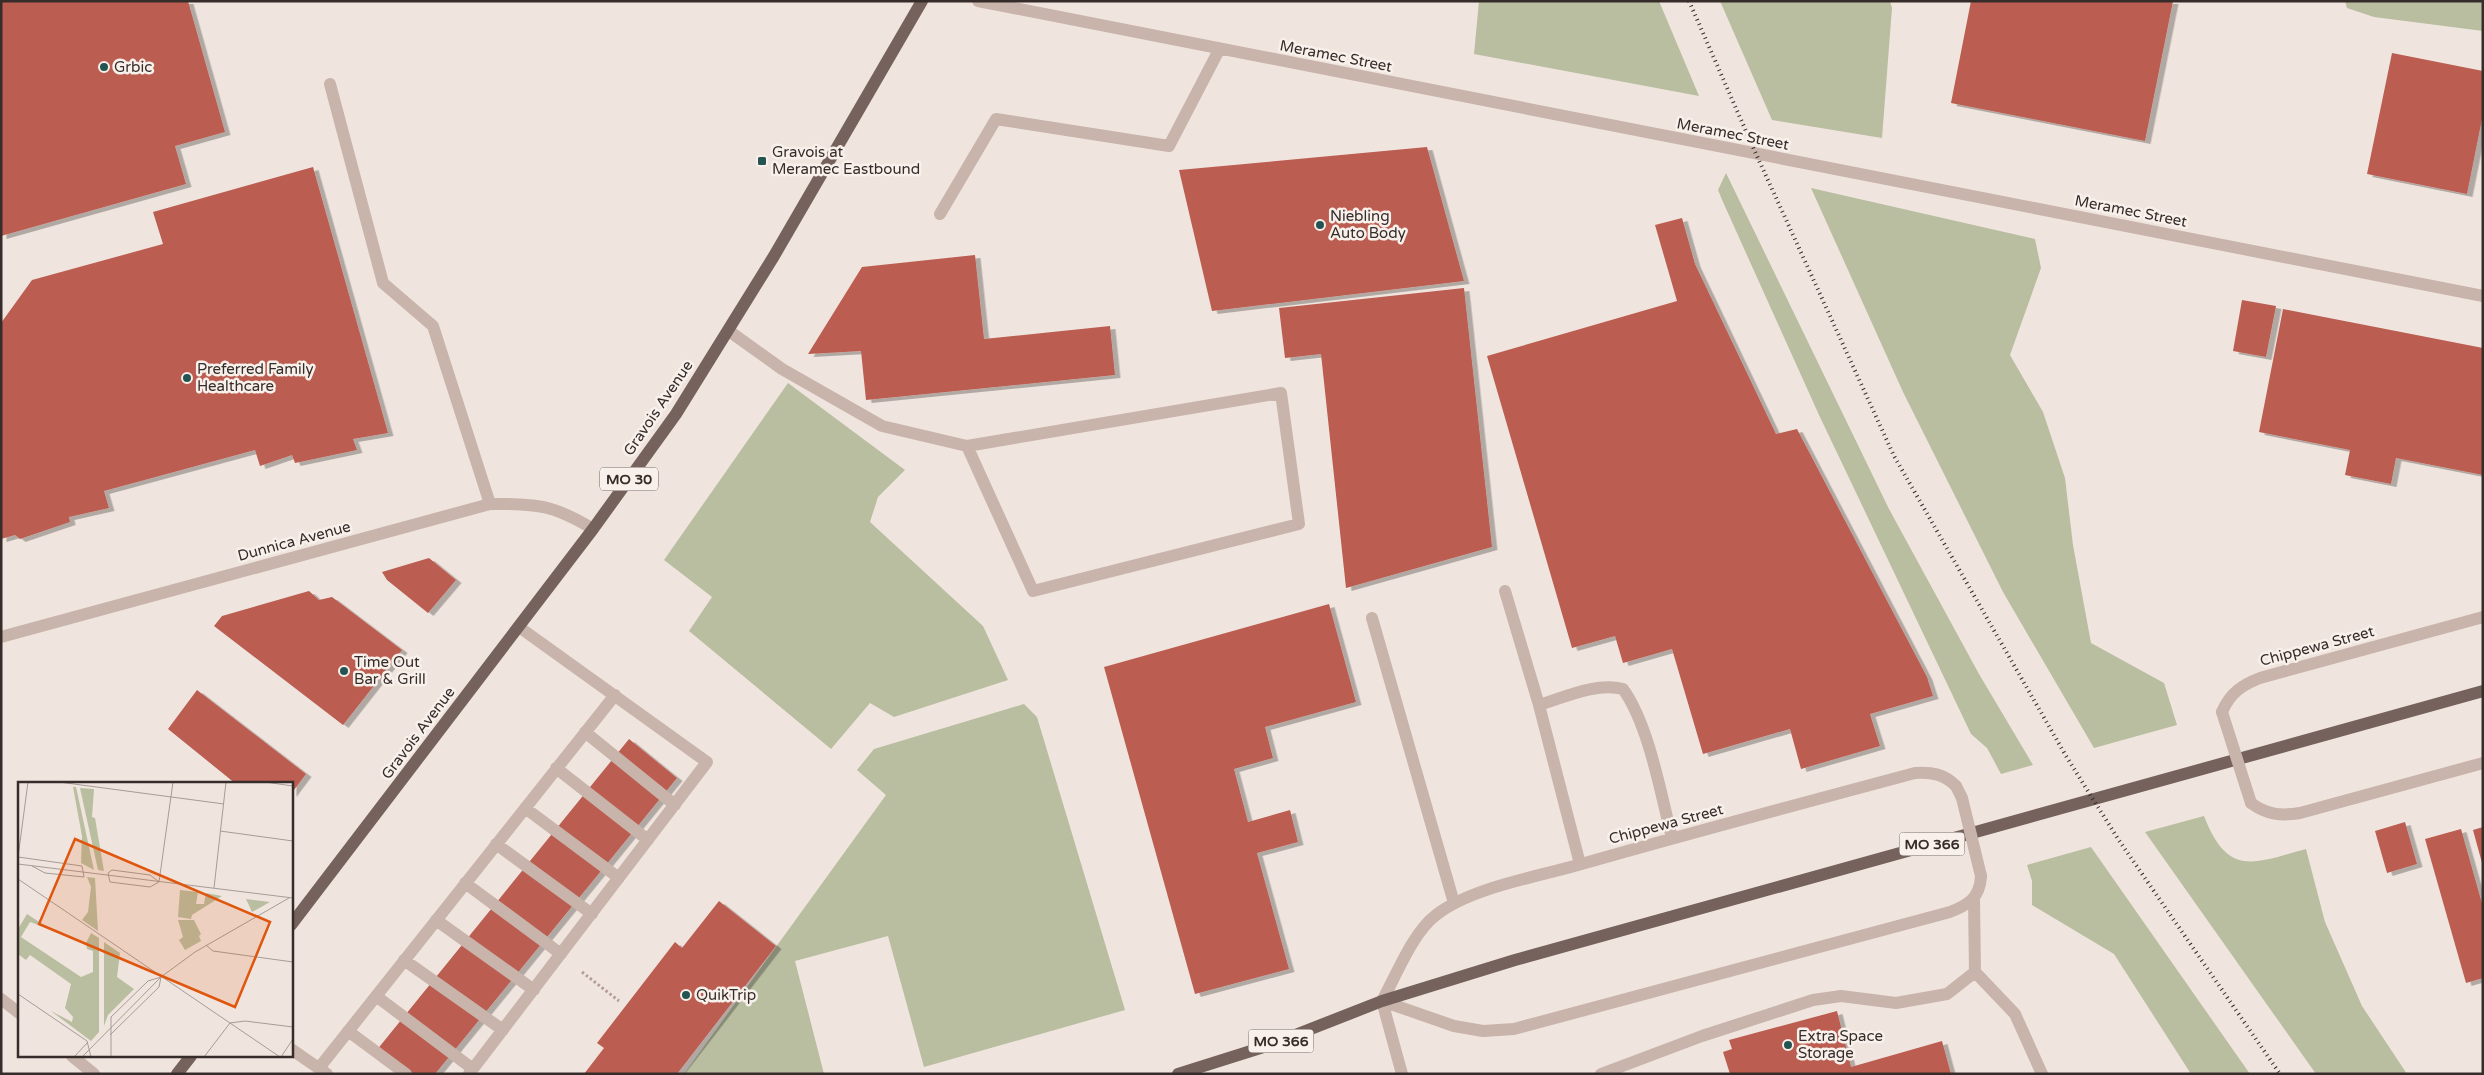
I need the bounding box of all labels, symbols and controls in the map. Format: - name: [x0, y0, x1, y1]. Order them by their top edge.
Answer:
- street label: Meramec Street: [1278, 36, 1394, 76]
- place label: Grbic: [114, 58, 152, 76]
- marker: Grbic: [98, 61, 110, 73]
- street label: Meramec Street: [1675, 114, 1791, 154]
- place label: Gravois at Meramec Eastbound: [772, 143, 920, 178]
- marker: Gravois at Meramec Eastbound: [756, 155, 768, 167]
- street label: Meramec Street: [2073, 191, 2189, 231]
- place label: Niebling Auto Body: [1330, 207, 1406, 242]
- marker: Niebling Auto Body: [1314, 219, 1326, 231]
- street label: Gravois Avenue: [620, 357, 696, 459]
- place label: Preferred Family Healthcare: [197, 360, 314, 395]
- marker: Preferred Family Healthcare: [181, 372, 193, 384]
- road number: MO 30: [600, 468, 658, 490]
- street label: Dunnica Avenue: [236, 517, 352, 565]
- street label: Chippewa Street: [2258, 622, 2376, 670]
- place label: Time Out Bar & Grill: [354, 653, 426, 688]
- marker: Time Out Bar & Grill: [338, 665, 350, 677]
- street label: Gravois Avenue: [377, 683, 459, 783]
- inset map: [18, 782, 292, 1058]
- street label: Chippewa Street: [1607, 800, 1725, 848]
- road number: MO 366: [1900, 832, 1964, 856]
- place label: QuikTrip: [696, 986, 756, 1004]
- marker: QuikTrip: [680, 989, 692, 1001]
- place label: Extra Space Storage: [1798, 1027, 1883, 1062]
- road number: MO 366: [1248, 1030, 1314, 1052]
- marker: Extra Space Storage: [1782, 1039, 1794, 1051]

